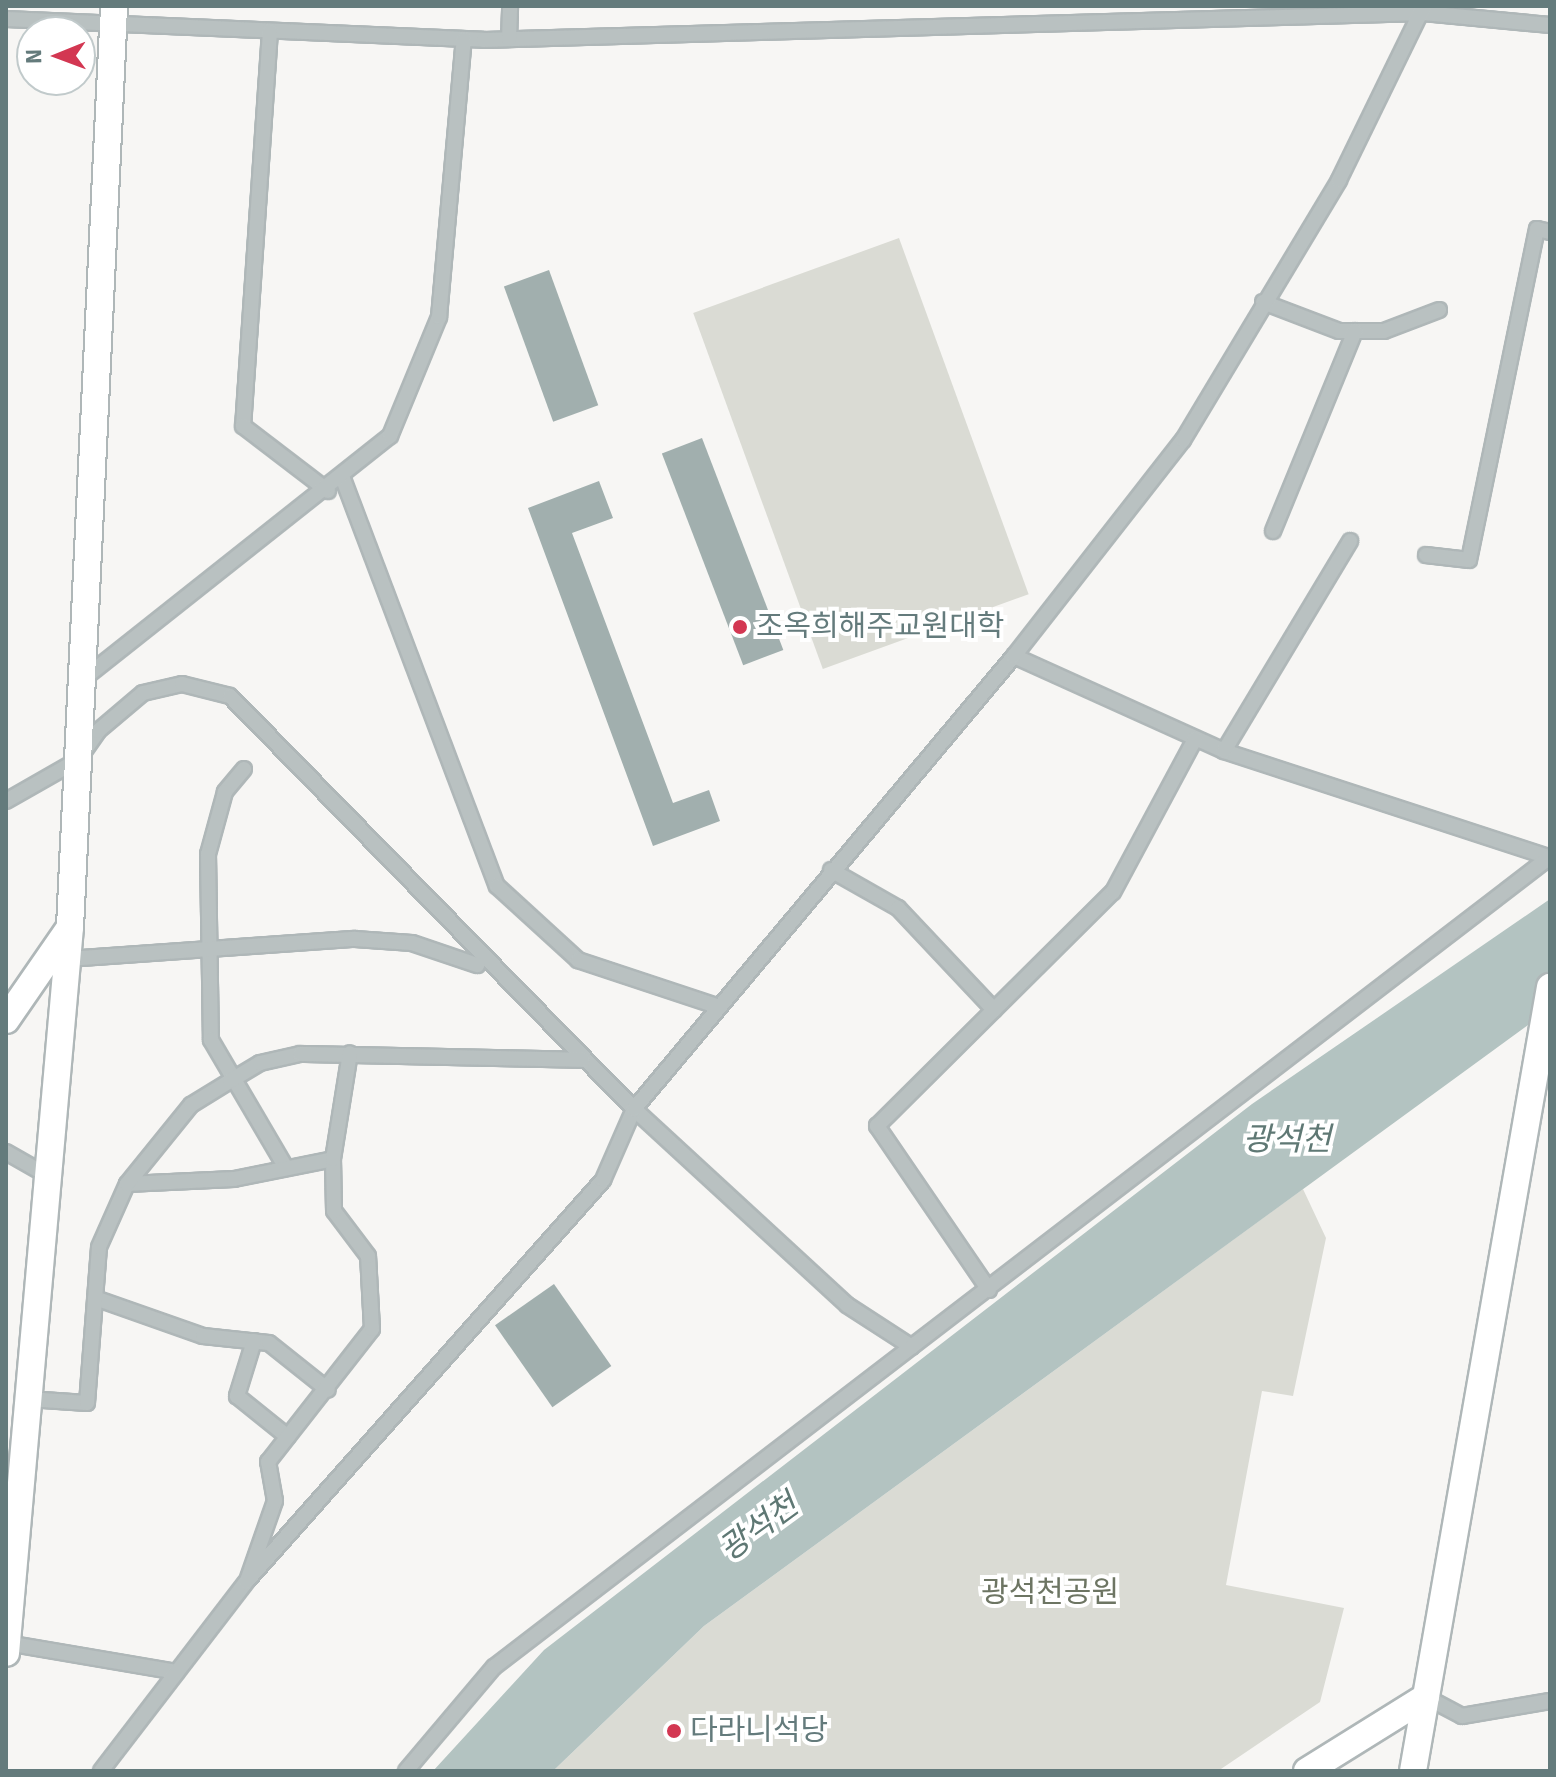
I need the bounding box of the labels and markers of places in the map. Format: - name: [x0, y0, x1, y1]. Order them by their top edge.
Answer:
- place label: 조옥희해주교원대학: [756, 609, 1004, 645]
- marker: 조옥희해주교원대학: [731, 618, 749, 636]
- place label: 다라니석당: [690, 1713, 828, 1749]
- marker: 다라니석당: [665, 1722, 683, 1740]

